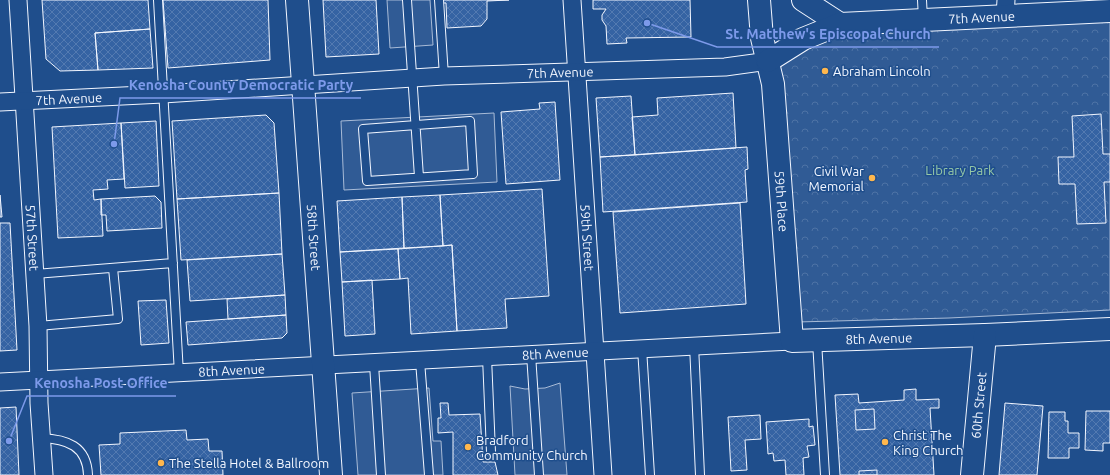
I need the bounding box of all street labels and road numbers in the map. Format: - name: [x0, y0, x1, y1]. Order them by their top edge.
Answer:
- street label: 7th Avenue: [948, 9, 1015, 26]
- street label: 7th Avenue: [527, 64, 594, 80]
- street label: 7th Avenue: [35, 90, 103, 107]
- street label: 59th Place: [772, 170, 791, 232]
- street label: 57th Street: [24, 204, 42, 271]
- street label: 58th Street: [305, 204, 323, 271]
- street label: 59th Street: [578, 204, 597, 271]
- street label: 8th Avenue: [845, 330, 912, 346]
- street label: 8th Avenue: [522, 345, 589, 362]
- street label: 8th Avenue: [198, 361, 265, 379]
- street label: 60th Street: [968, 372, 989, 439]

